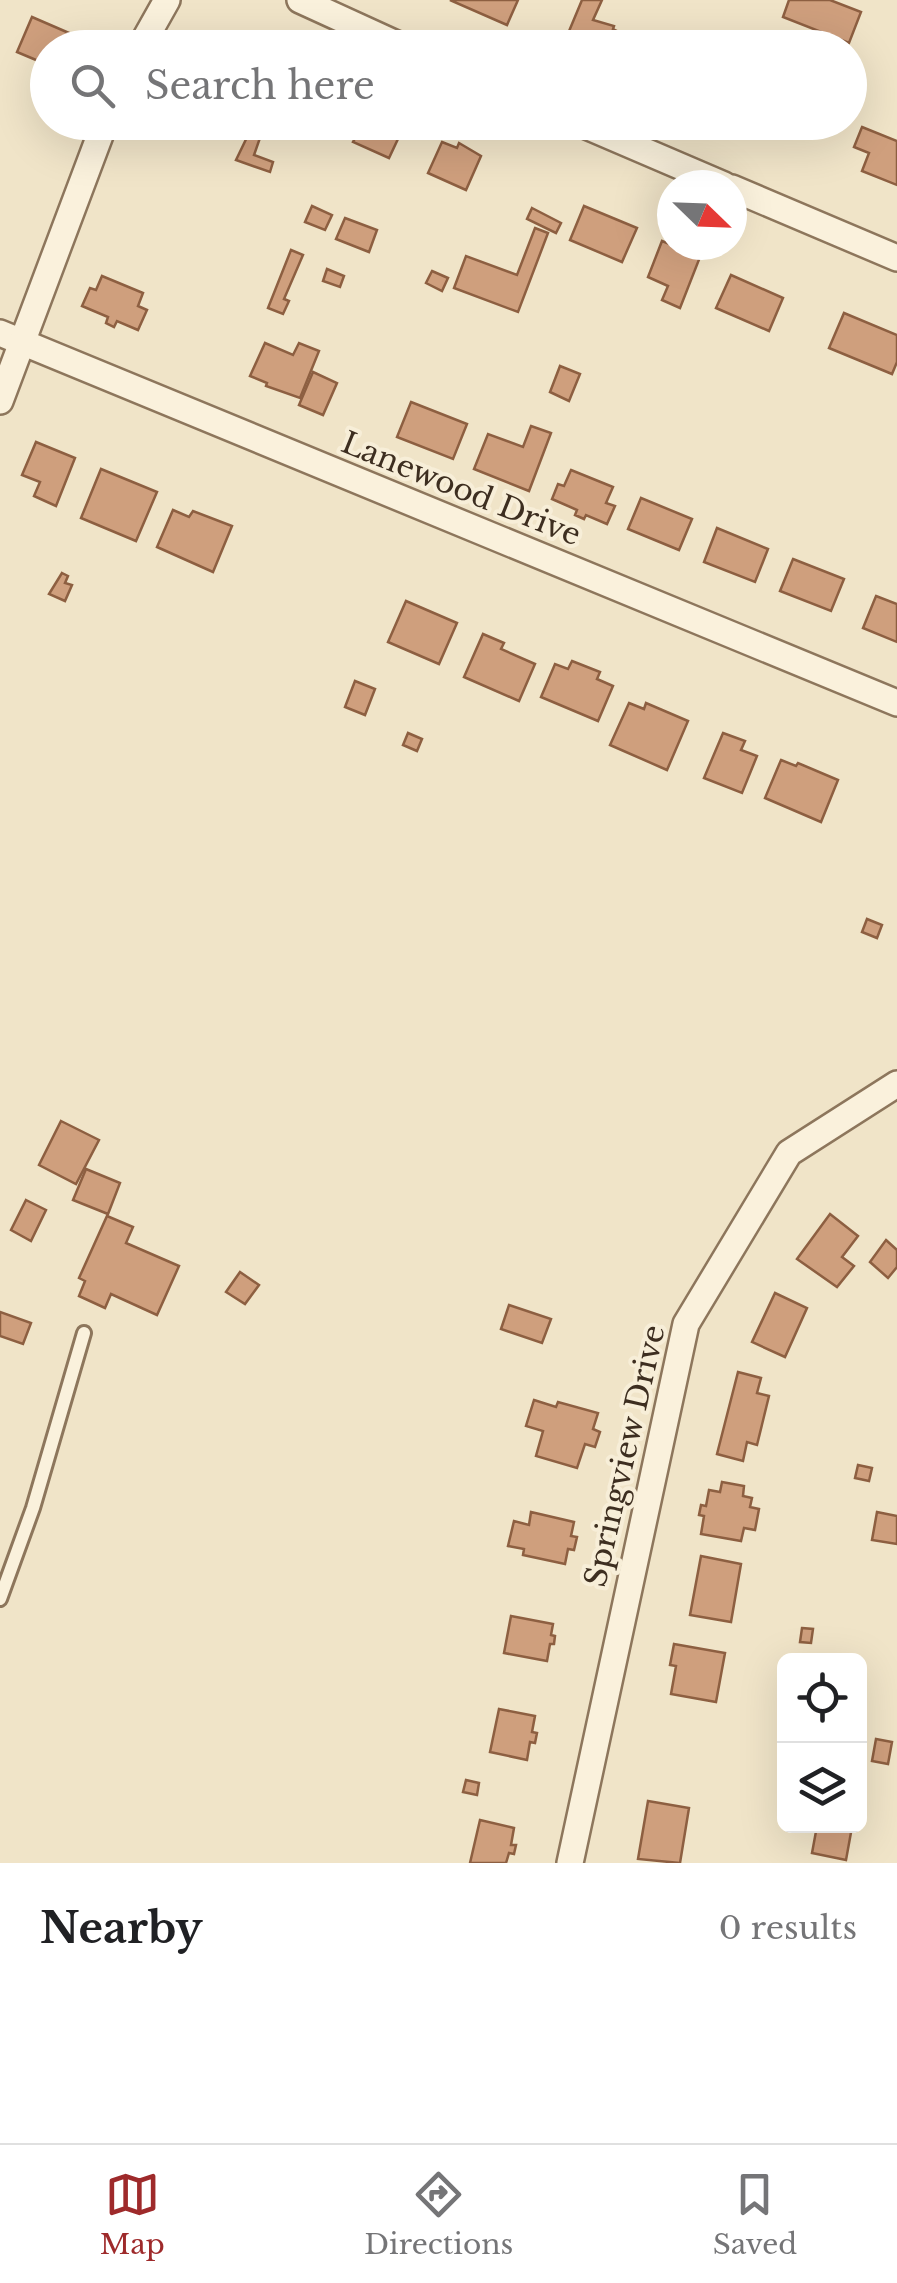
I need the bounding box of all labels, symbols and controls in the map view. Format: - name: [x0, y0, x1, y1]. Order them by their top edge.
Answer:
- search box: [30, 30, 867, 140]
- icon: search: [65, 58, 120, 113]
- text: Search here: [145, 62, 375, 109]
- north arrow: [657, 170, 747, 260]
- street label: Lanewood Drive: [336, 424, 586, 553]
- street label: Springview Drive: [576, 1322, 673, 1590]
- map controls: [777, 1653, 867, 1833]
- button: locate: [777, 1653, 867, 1743]
- button: layers: [777, 1743, 867, 1833]
- text: Nearby: [40, 1902, 203, 1954]
- text: 0 results: [719, 1908, 857, 1948]
- tab: Map: [100, 2167, 165, 2262]
- tab: Directions: [364, 2167, 513, 2262]
- tab: Saved: [713, 2167, 797, 2262]

